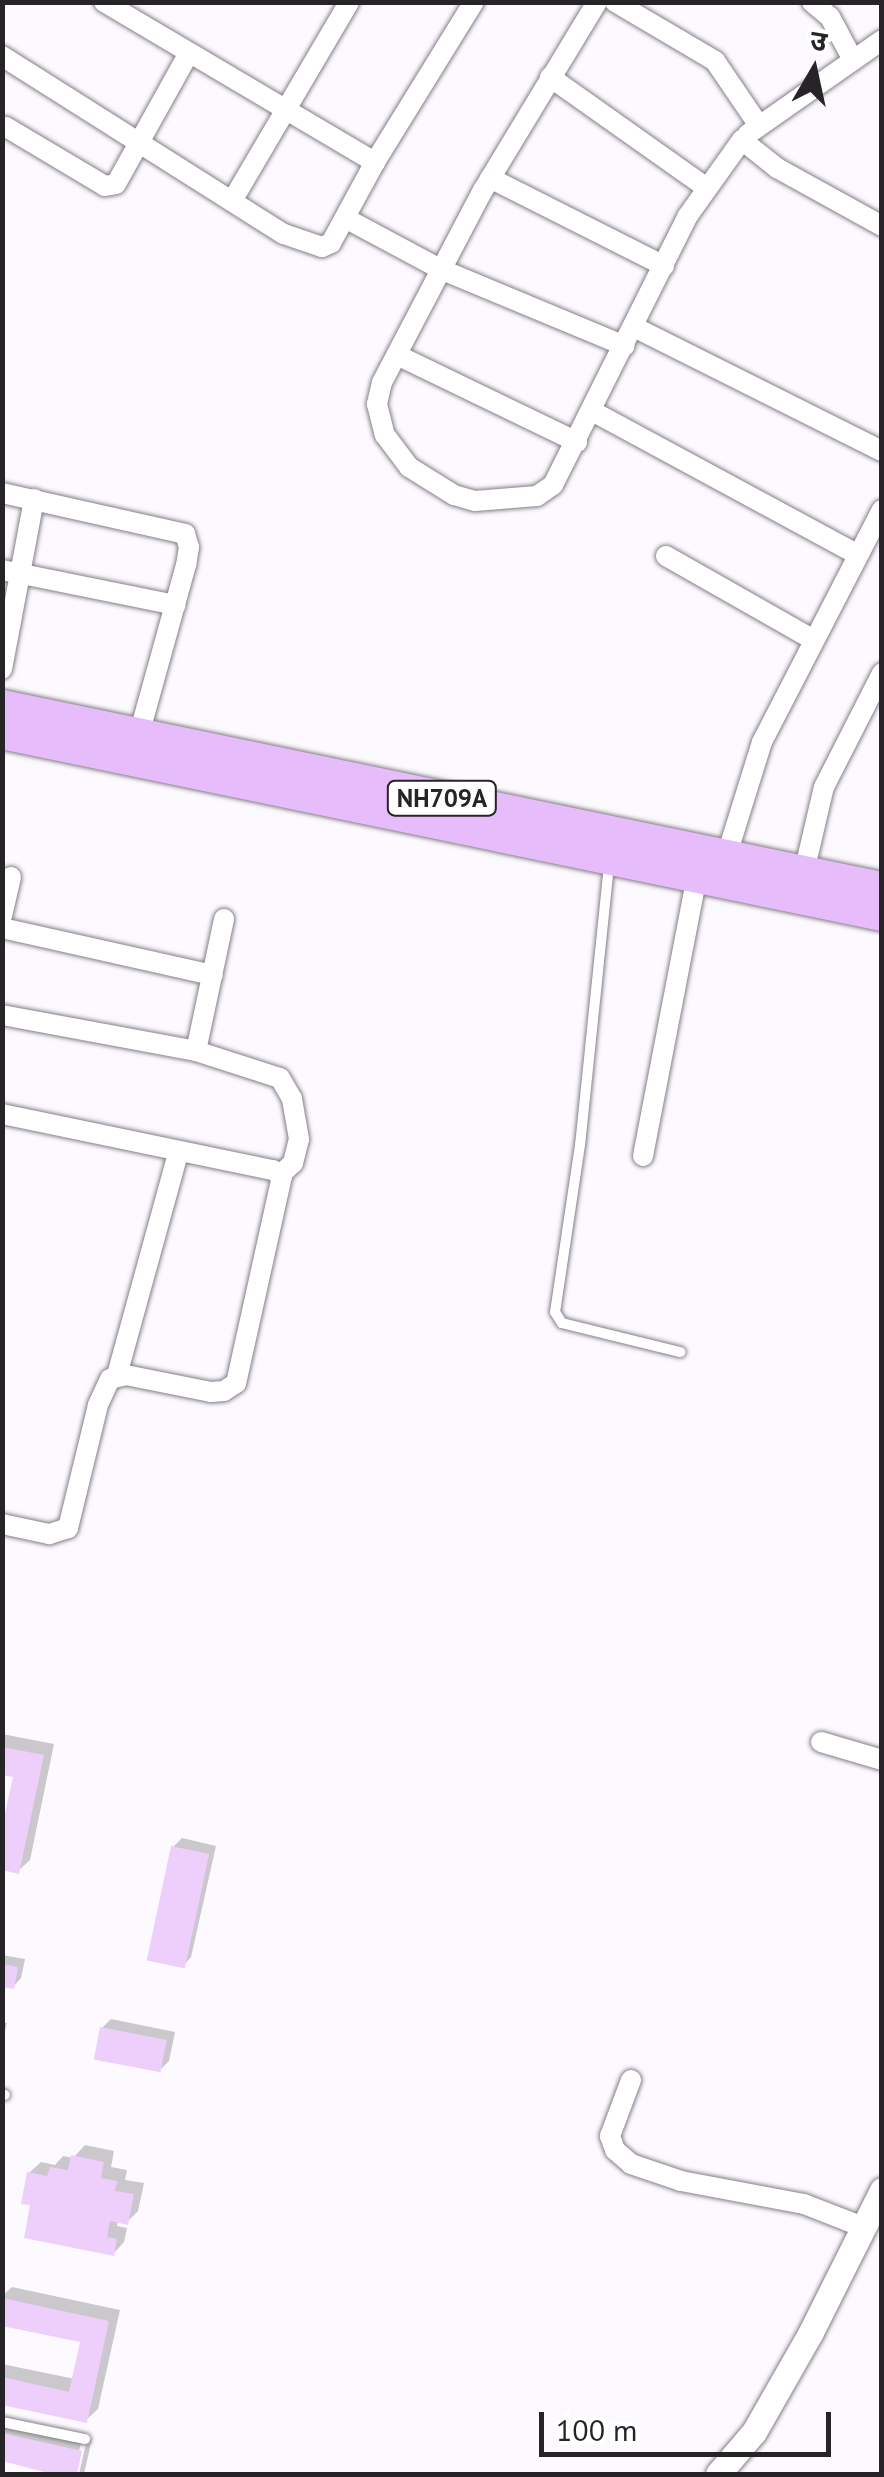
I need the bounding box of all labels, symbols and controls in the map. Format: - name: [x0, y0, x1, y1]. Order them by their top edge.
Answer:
- north arrow: [764, 20, 864, 120]
- text: उ: [808, 20, 830, 59]
- road number: NH709A: [384, 778, 500, 818]
- scale bar: [544, 2392, 836, 2454]
- text: 100 m: [556, 2410, 637, 2449]

